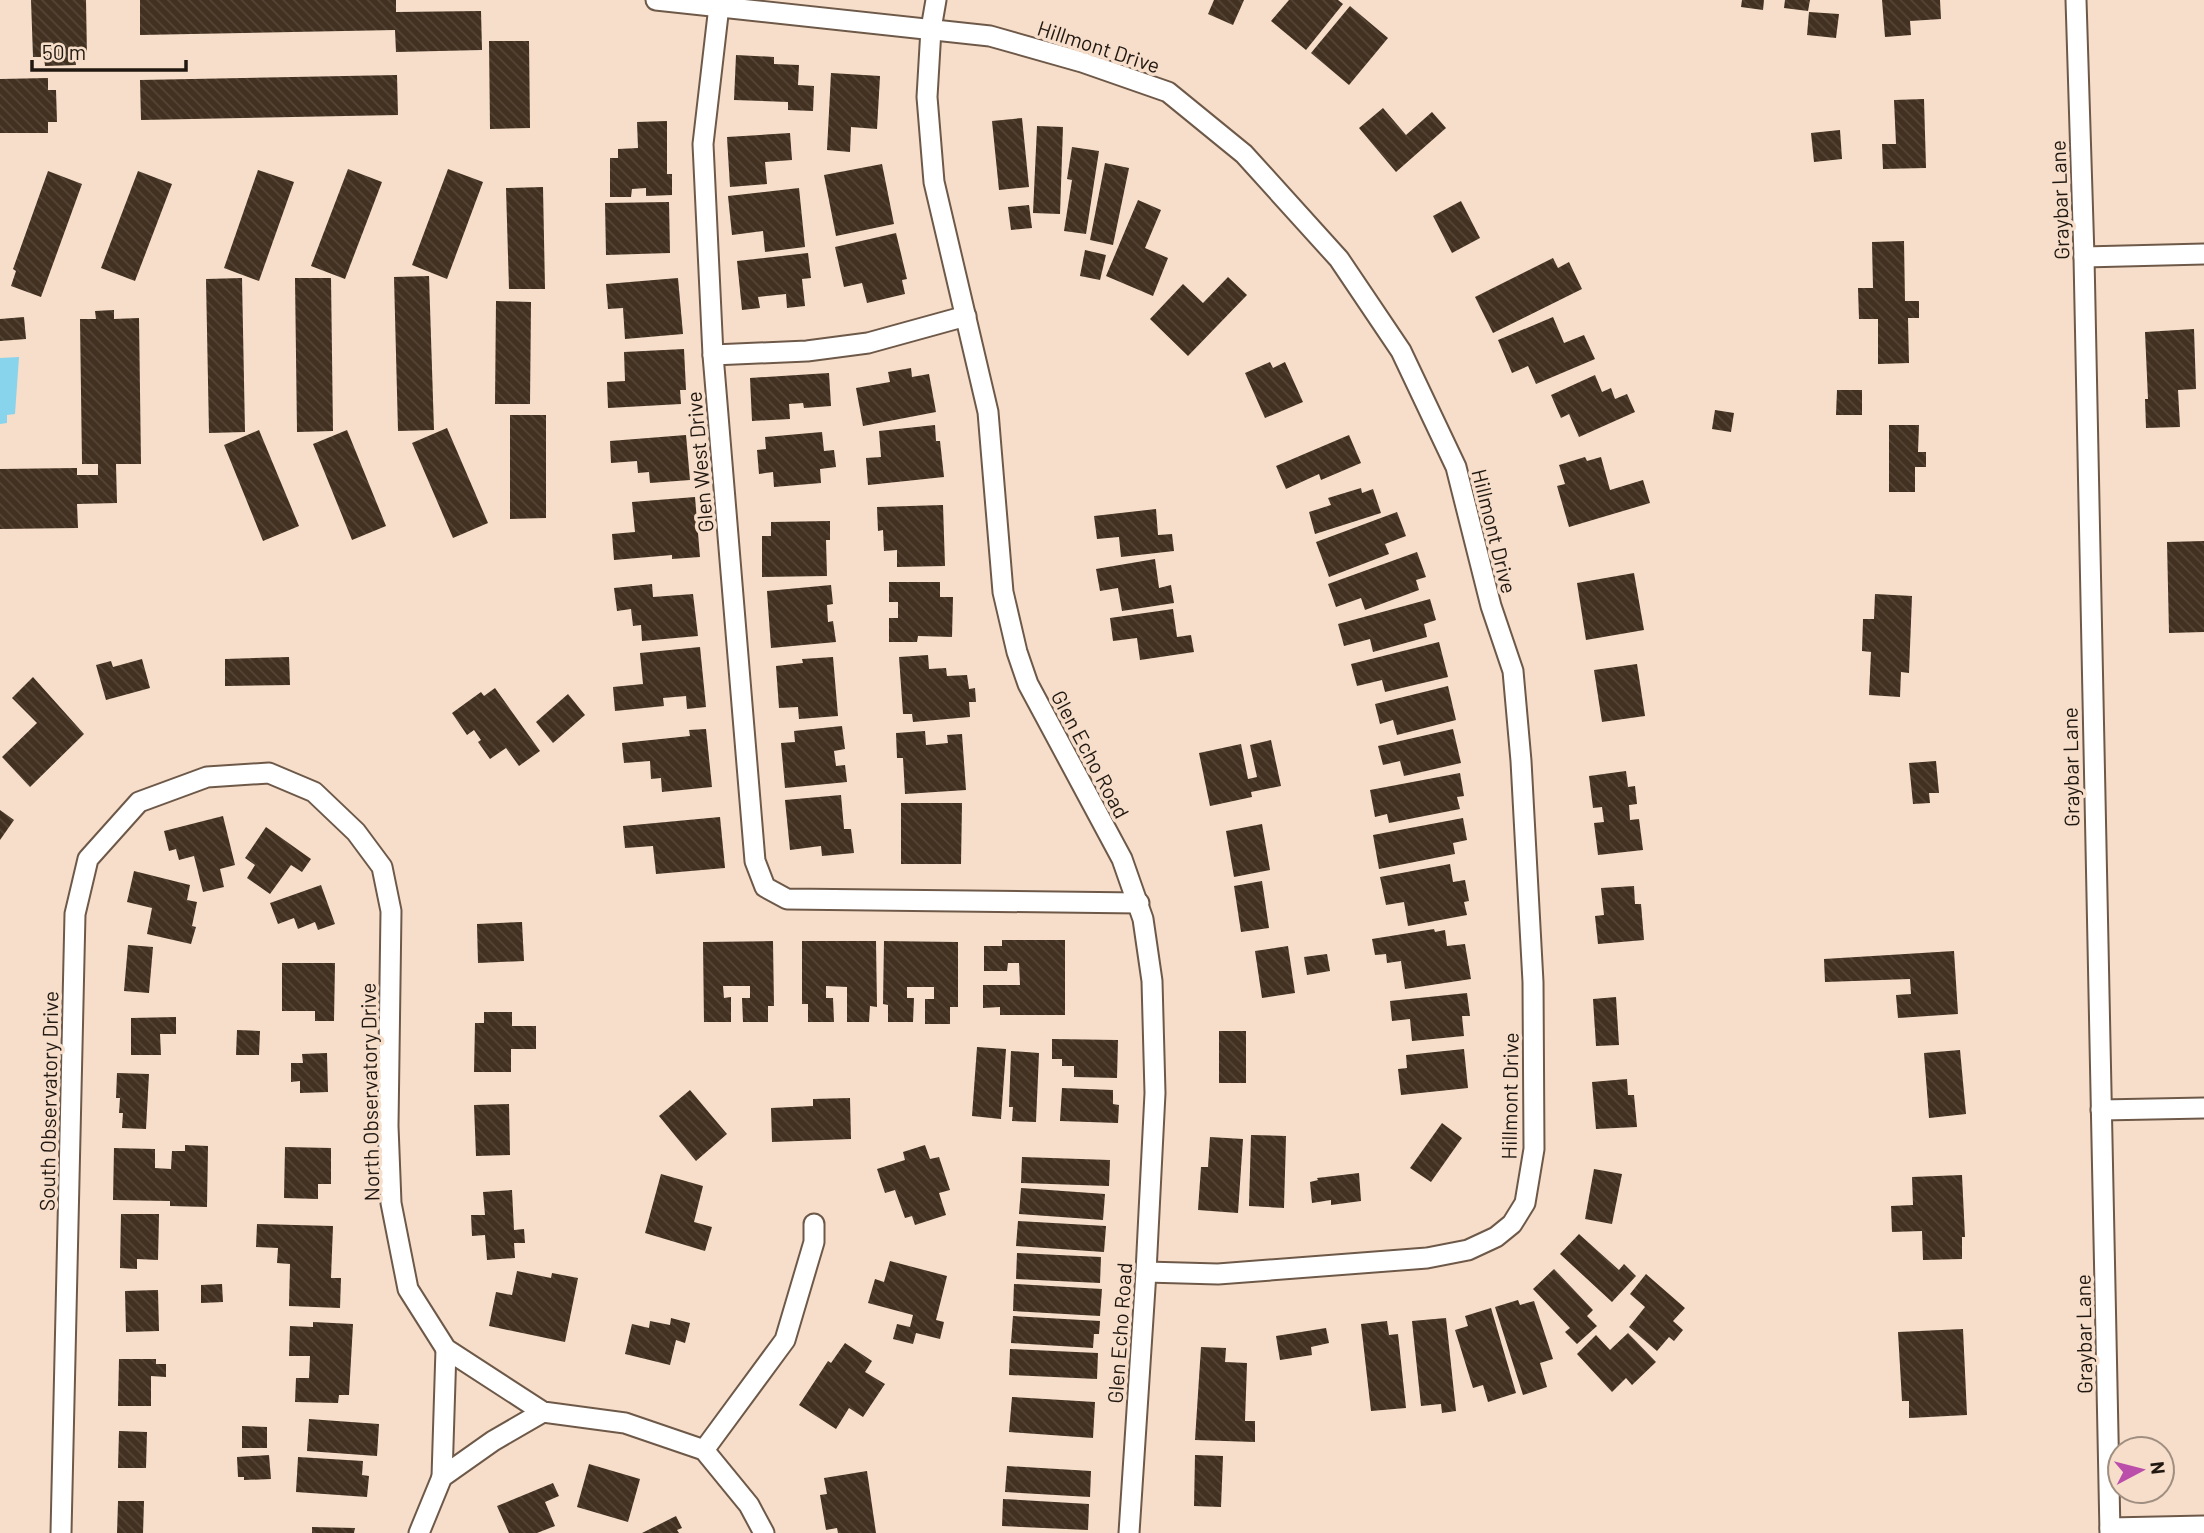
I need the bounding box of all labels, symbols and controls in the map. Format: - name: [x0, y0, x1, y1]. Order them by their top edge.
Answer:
- street label: Hillmont Drive: [1035, 14, 1163, 78]
- scale bar: [32, 28, 186, 72]
- text: 50 m: [42, 39, 86, 64]
- street label: Graybar Lane: [2044, 140, 2074, 260]
- street label: Glen West Drive: [680, 390, 718, 534]
- street label: Hillmont Drive: [1467, 466, 1523, 596]
- street label: Glen Echo Road: [1047, 686, 1135, 822]
- street label: Graybar Lane: [2056, 707, 2084, 827]
- street label: North Observatory Drive: [355, 982, 383, 1202]
- street label: South Observatory Drive: [34, 991, 62, 1211]
- street label: Hillmont Drive: [1495, 1032, 1523, 1160]
- street label: Glen Echo Road: [1102, 1262, 1136, 1404]
- street label: Graybar Lane: [2069, 1274, 2097, 1394]
- north arrow: [2106, 1435, 2176, 1505]
- text: N: [2146, 1460, 2171, 1476]

